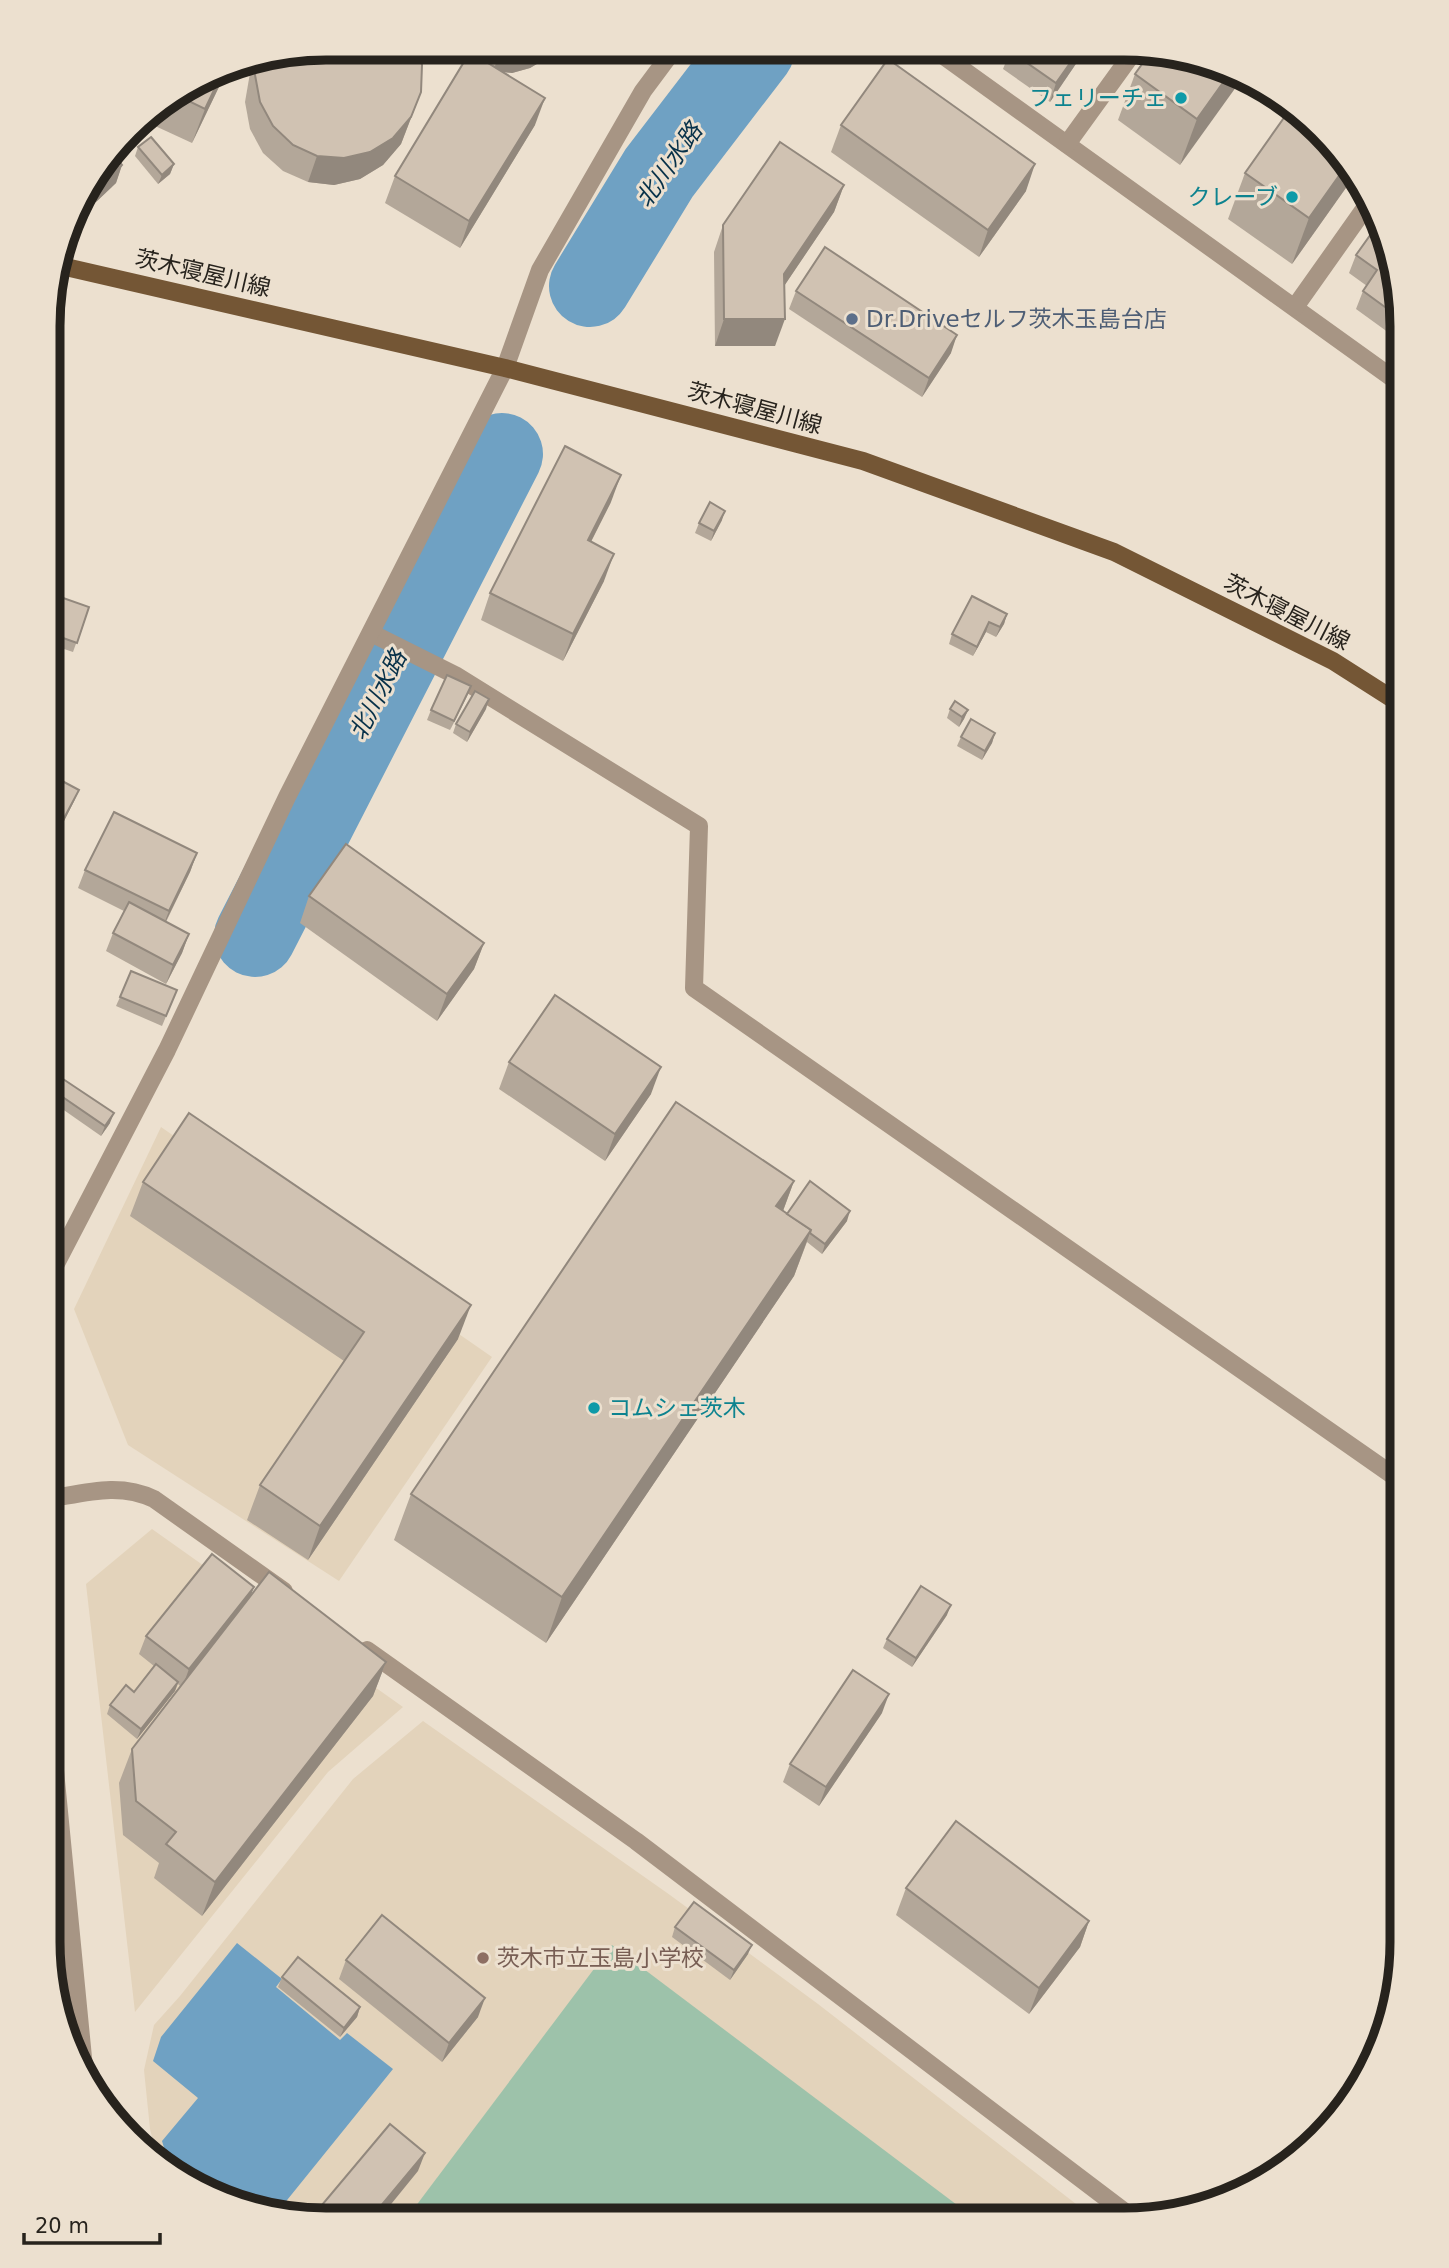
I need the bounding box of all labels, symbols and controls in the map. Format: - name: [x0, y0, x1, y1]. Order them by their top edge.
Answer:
- place label: フェリーチェ: [1029, 85, 1167, 111]
- marker: フェリーチェ: [1173, 90, 1189, 106]
- water label: 北川水路: [630, 116, 709, 212]
- place label: クレーブ: [1187, 184, 1278, 210]
- marker: クレーブ: [1284, 189, 1300, 205]
- street label: 茨木寝屋川線: [133, 245, 273, 301]
- place label: Dr.Driveセルフ茨木玉島台店: [866, 306, 1167, 332]
- marker: Dr.Driveセルフ茨木玉島台店: [844, 311, 860, 327]
- street label: 茨木寝屋川線: [685, 378, 825, 438]
- street label: 茨木寝屋川線: [1220, 569, 1354, 655]
- water label: 北川水路: [344, 644, 413, 744]
- place label: コムシェ茨木: [608, 1395, 746, 1421]
- marker: コムシェ茨木: [586, 1400, 602, 1416]
- place label: 茨木市立玉島小学校: [497, 1945, 704, 1971]
- marker: 茨木市立玉島小学校: [475, 1950, 491, 1966]
- scale bar: [24, 2202, 161, 2246]
- text: 20 m: [35, 2214, 89, 2238]

